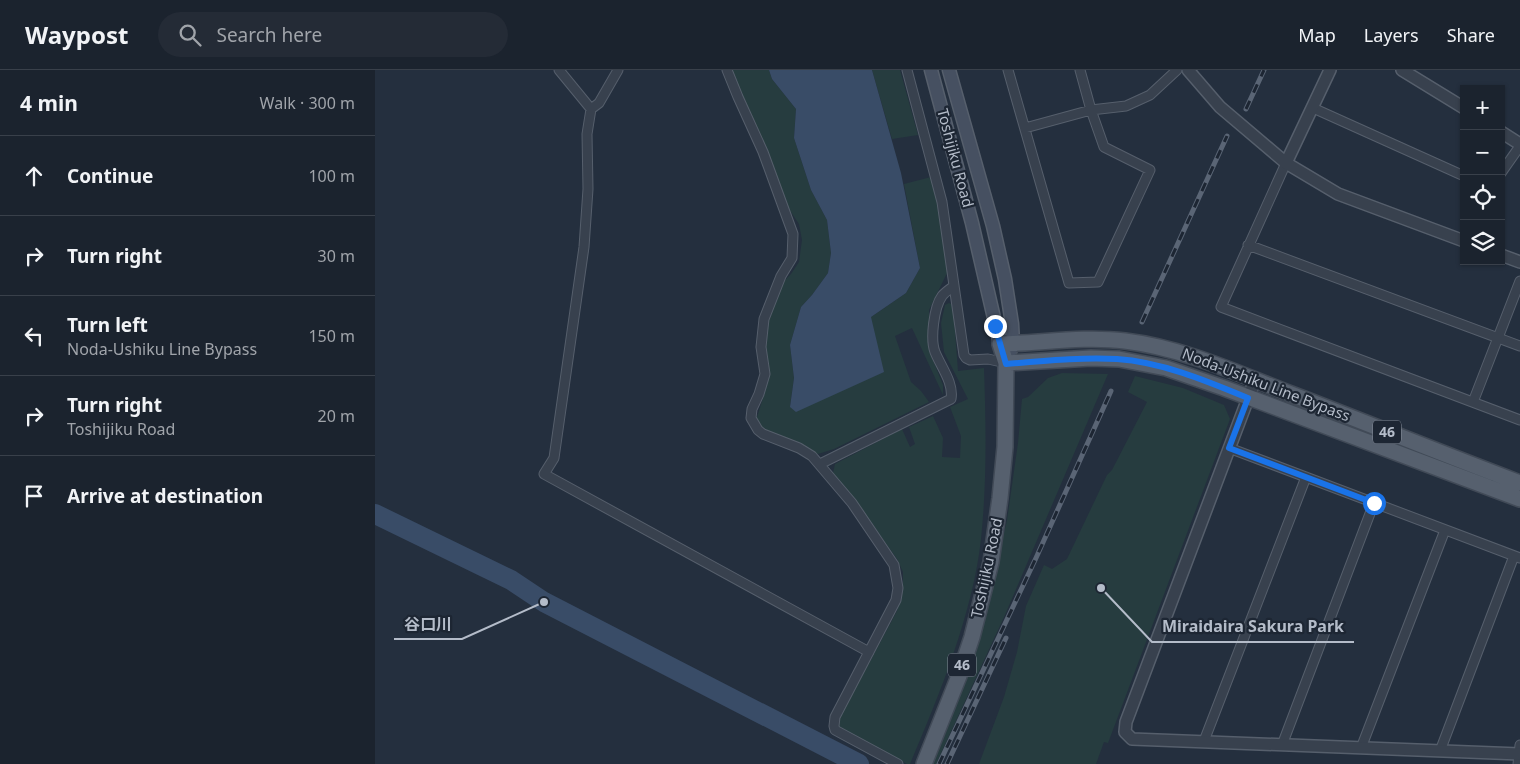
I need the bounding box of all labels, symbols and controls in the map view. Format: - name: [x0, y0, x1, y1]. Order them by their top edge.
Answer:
- search box: [158, 12, 508, 57]
- text: Waypost: [25, 18, 128, 51]
- icon: search: [176, 21, 204, 49]
- text: Search here: [216, 22, 322, 48]
- text: Map: [1298, 23, 1336, 47]
- text: Layers: [1364, 23, 1419, 47]
- text: Share: [1447, 23, 1495, 47]
- map controls: [1460, 85, 1505, 265]
- button: +: [1460, 85, 1505, 130]
- text: 4 min: [20, 89, 78, 117]
- text: Walk · 300 m: [260, 92, 355, 114]
- street label: Toshijiku Road: [933, 106, 979, 209]
- button: −: [1460, 130, 1505, 175]
- icon: ahead: [20, 162, 48, 190]
- text: Continue: [67, 163, 153, 189]
- text: 100 m: [308, 165, 355, 187]
- button: locate: [1460, 175, 1505, 220]
- button: layers: [1460, 220, 1505, 265]
- icon: right: [20, 242, 48, 270]
- text: Turn right: [67, 243, 162, 269]
- text: 30 m: [318, 245, 355, 267]
- text: Turn left: [67, 312, 148, 338]
- route end: [984, 315, 1007, 338]
- icon: left: [20, 322, 48, 350]
- text: 150 m: [308, 325, 355, 347]
- text: Noda-Ushiku Line Bypass: [67, 338, 257, 360]
- street label: Noda-Ushiku Line Bypass: [1180, 343, 1353, 425]
- text: Turn right: [67, 392, 162, 418]
- icon: right: [20, 402, 48, 430]
- text: 20 m: [318, 405, 355, 427]
- text: Toshijiku Road: [67, 418, 175, 440]
- road number: 46: [1373, 421, 1401, 444]
- icon: arrive: [20, 482, 48, 510]
- text: Arrive at destination: [67, 483, 263, 509]
- route start: [1363, 492, 1386, 515]
- street label: Toshijiku Road: [966, 516, 1006, 620]
- callout: 谷口川: [394, 608, 462, 639]
- callout: Miraidaira Sakura Park: [1152, 611, 1354, 642]
- text: 谷口川: [404, 613, 452, 635]
- text: Miraidaira Sakura Park: [1162, 615, 1344, 637]
- road number: 46: [948, 654, 976, 676]

